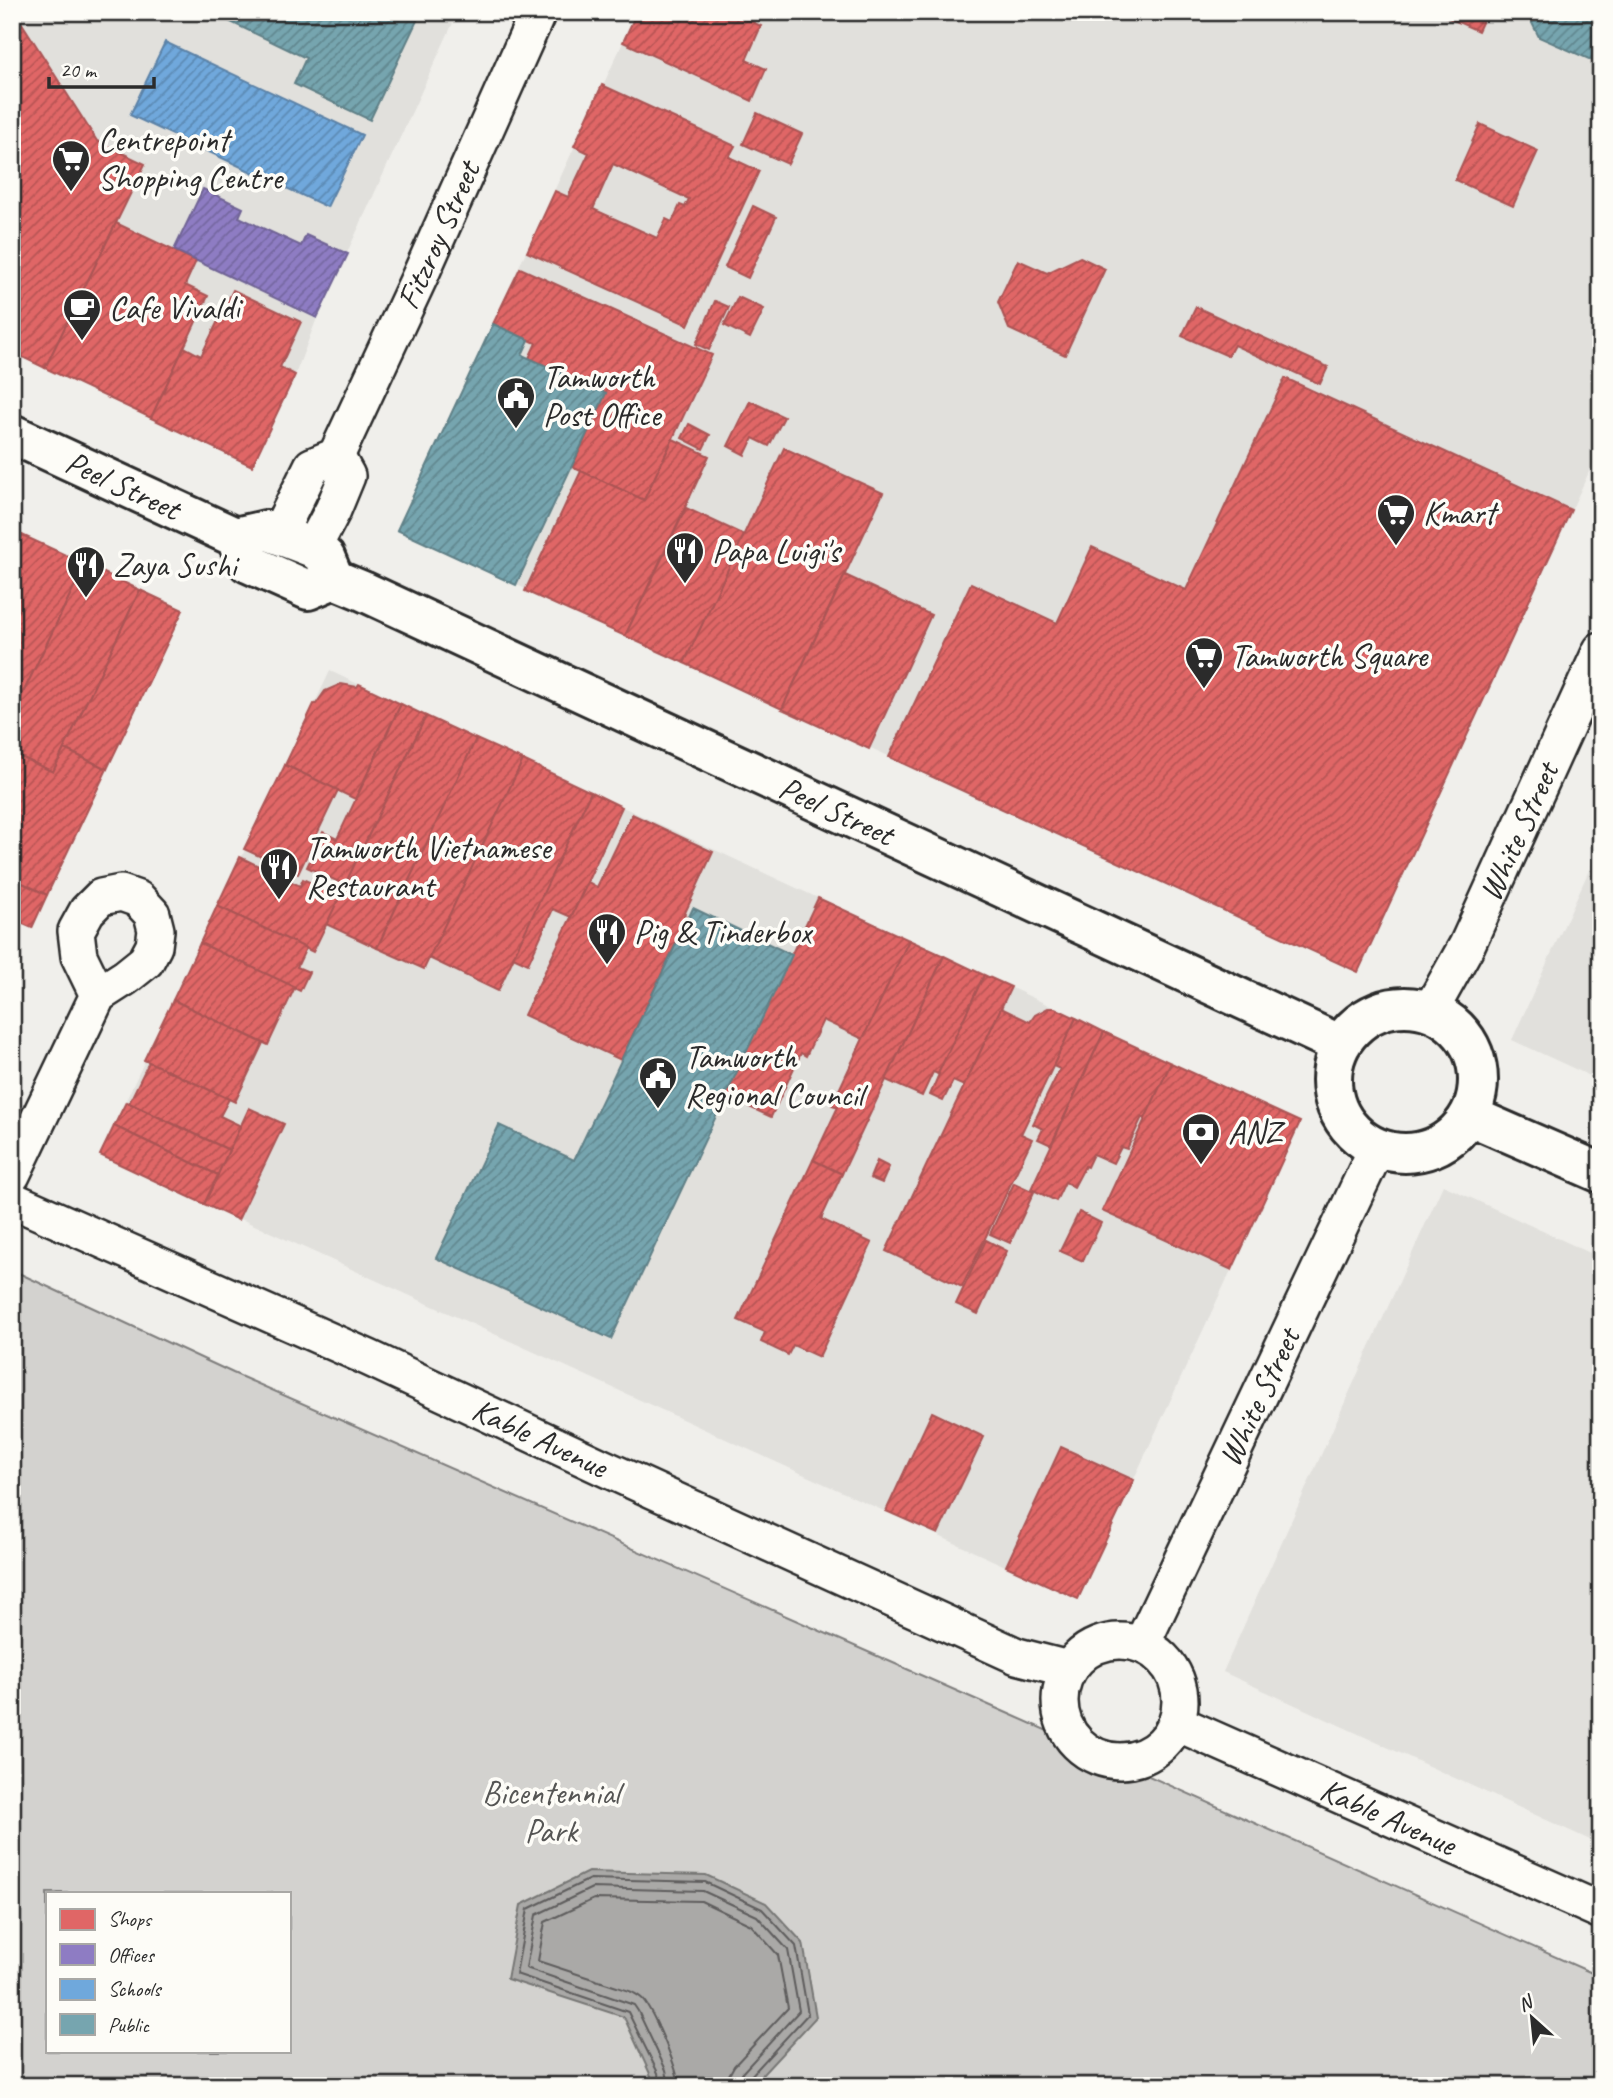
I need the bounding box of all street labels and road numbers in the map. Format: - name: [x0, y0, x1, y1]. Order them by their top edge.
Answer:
- street label: Fitzroy Street: [387, 152, 491, 316]
- street label: Peel Street: [59, 441, 189, 531]
- street label: White Street: [1469, 753, 1569, 907]
- street label: Peel Street: [773, 766, 903, 857]
- street label: White Street: [1208, 1319, 1311, 1473]
- street label: Kable Avenue: [466, 1388, 616, 1488]
- street label: Kable Avenue: [1314, 1768, 1465, 1866]

